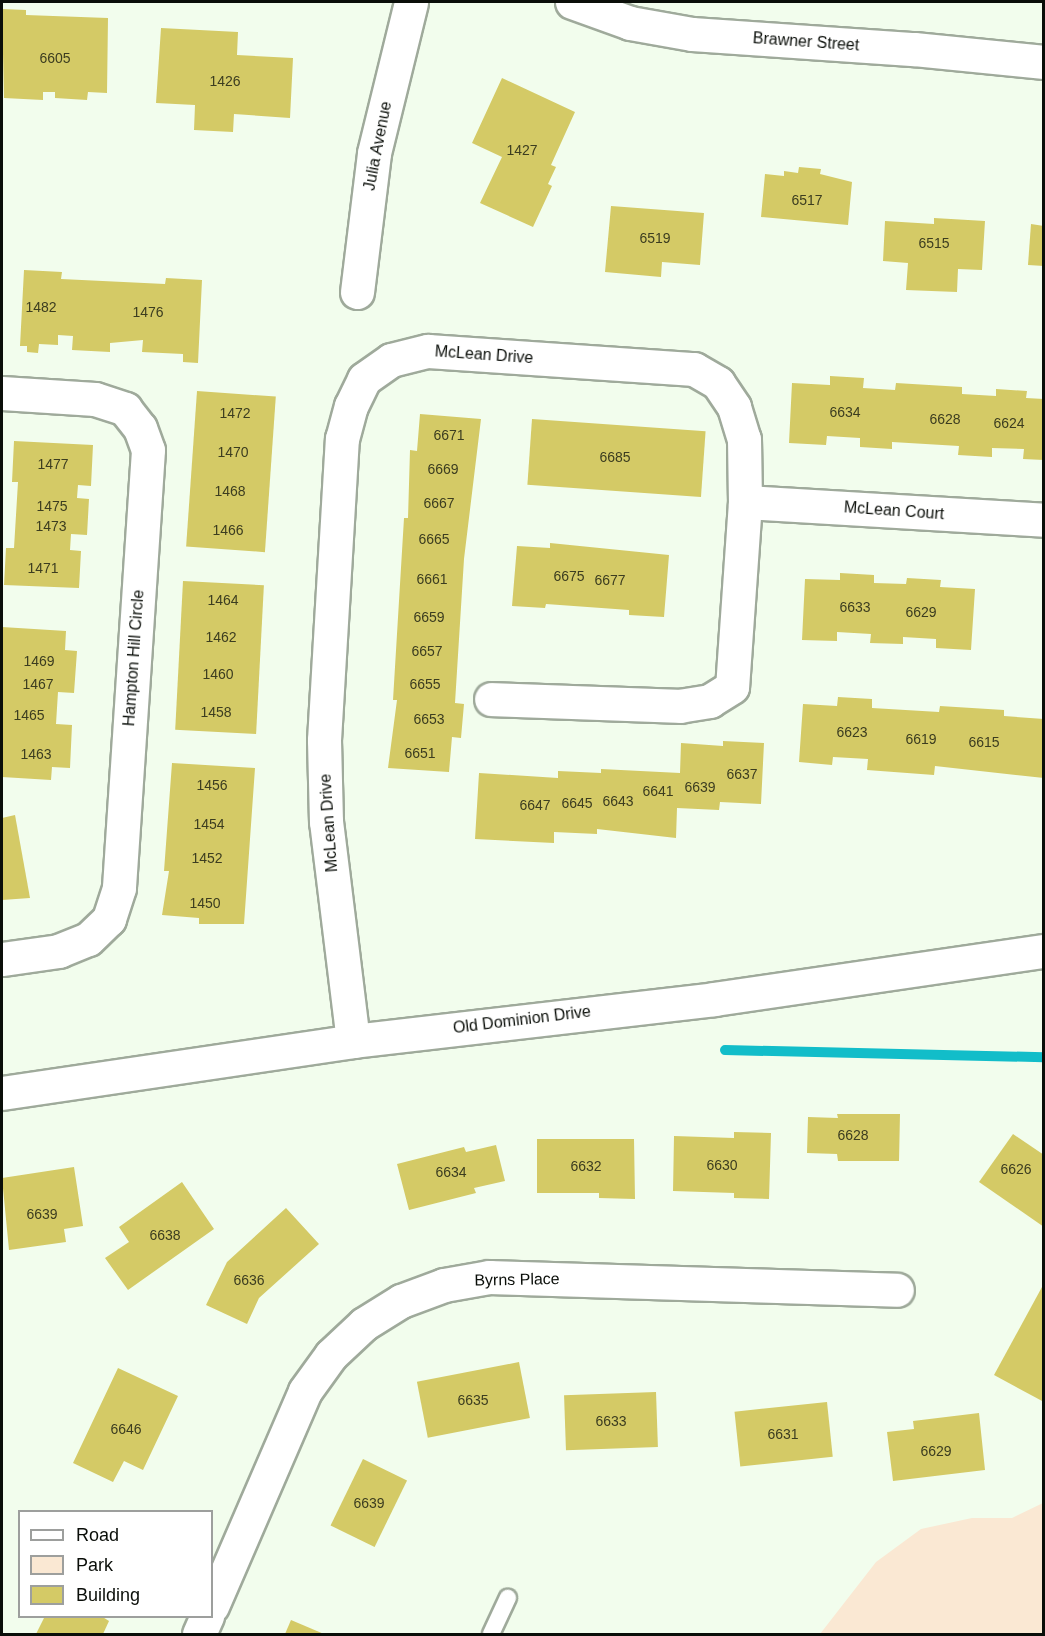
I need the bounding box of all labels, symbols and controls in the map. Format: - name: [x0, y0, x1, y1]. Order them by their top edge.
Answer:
- street label: Brawner Street: [752, 29, 860, 55]
- house number: 6605: [39, 50, 71, 66]
- house number: 1426: [209, 73, 241, 89]
- street label: Julia Avenue: [360, 99, 396, 193]
- house number: 1427: [506, 142, 538, 158]
- house number: 6517: [791, 192, 823, 208]
- house number: 6519: [639, 230, 671, 246]
- house number: 6515: [918, 235, 950, 251]
- house number: 1482: [25, 299, 57, 315]
- house number: 1476: [132, 304, 164, 320]
- street label: McLean Drive: [434, 342, 534, 368]
- house number: 6634: [829, 404, 861, 420]
- house number: 1472: [219, 405, 251, 421]
- house number: 6628: [929, 411, 961, 427]
- house number: 6624: [993, 415, 1025, 431]
- house number: 6671: [433, 427, 465, 443]
- house number: 1470: [217, 444, 249, 460]
- house number: 6685: [599, 449, 631, 465]
- house number: 1477: [37, 456, 69, 472]
- house number: 6669: [427, 461, 459, 477]
- house number: 1468: [214, 483, 246, 499]
- house number: 6667: [423, 495, 455, 511]
- house number: 1475: [36, 498, 68, 514]
- street label: McLean Court: [843, 498, 945, 524]
- house number: 1473: [35, 518, 67, 534]
- house number: 1466: [212, 522, 244, 538]
- house number: 6665: [418, 531, 450, 547]
- house number: 1471: [27, 560, 59, 576]
- house number: 6675: [553, 568, 585, 584]
- house number: 6661: [416, 571, 448, 587]
- house number: 6677: [594, 572, 626, 588]
- street label: Hampton Hill Circle: [120, 589, 148, 727]
- house number: 1464: [207, 592, 239, 608]
- house number: 6633: [839, 599, 871, 615]
- house number: 6629: [905, 604, 937, 620]
- house number: 6659: [413, 609, 445, 625]
- house number: 1462: [205, 629, 237, 645]
- house number: 6657: [411, 643, 443, 659]
- house number: 1469: [23, 653, 55, 669]
- house number: 1460: [202, 666, 234, 682]
- house number: 1467: [22, 676, 54, 692]
- house number: 6655: [409, 676, 441, 692]
- house number: 1458: [200, 704, 232, 720]
- house number: 1465: [13, 707, 45, 723]
- house number: 6653: [413, 711, 445, 727]
- house number: 6623: [836, 724, 868, 740]
- house number: 6619: [905, 731, 937, 747]
- house number: 6615: [968, 734, 1000, 750]
- house number: 6651: [404, 745, 436, 761]
- house number: 1463: [20, 746, 52, 762]
- house number: 6637: [726, 766, 758, 782]
- street label: McLean Drive: [316, 773, 342, 873]
- house number: 1456: [196, 777, 228, 793]
- house number: 6639: [684, 779, 716, 795]
- house number: 6641: [642, 783, 674, 799]
- house number: 6643: [602, 793, 634, 809]
- house number: 6645: [561, 795, 593, 811]
- house number: 6647: [519, 797, 551, 813]
- house number: 1454: [193, 816, 225, 832]
- house number: 1452: [191, 850, 223, 866]
- house number: 1450: [189, 895, 221, 911]
- street label: Old Dominion Drive: [452, 1002, 592, 1038]
- house number: 6628: [837, 1127, 869, 1143]
- house number: 6630: [706, 1157, 738, 1173]
- house number: 6632: [570, 1158, 602, 1174]
- house number: 6626: [1000, 1161, 1032, 1177]
- house number: 6634: [435, 1164, 467, 1180]
- house number: 6639: [26, 1206, 58, 1222]
- house number: 6638: [149, 1227, 181, 1243]
- street label: Byrns Place: [474, 1270, 560, 1290]
- house number: 6636: [233, 1272, 265, 1288]
- house number: 6635: [457, 1392, 489, 1408]
- house number: 6633: [595, 1413, 627, 1429]
- house number: 6646: [110, 1421, 142, 1437]
- house number: 6631: [767, 1426, 799, 1442]
- house number: 6629: [920, 1443, 952, 1459]
- house number: 6639: [353, 1495, 385, 1511]
- legend: [18, 1510, 213, 1618]
- text: Road: [76, 1525, 119, 1545]
- text: Park: [76, 1555, 113, 1575]
- text: Building: [76, 1585, 140, 1605]

